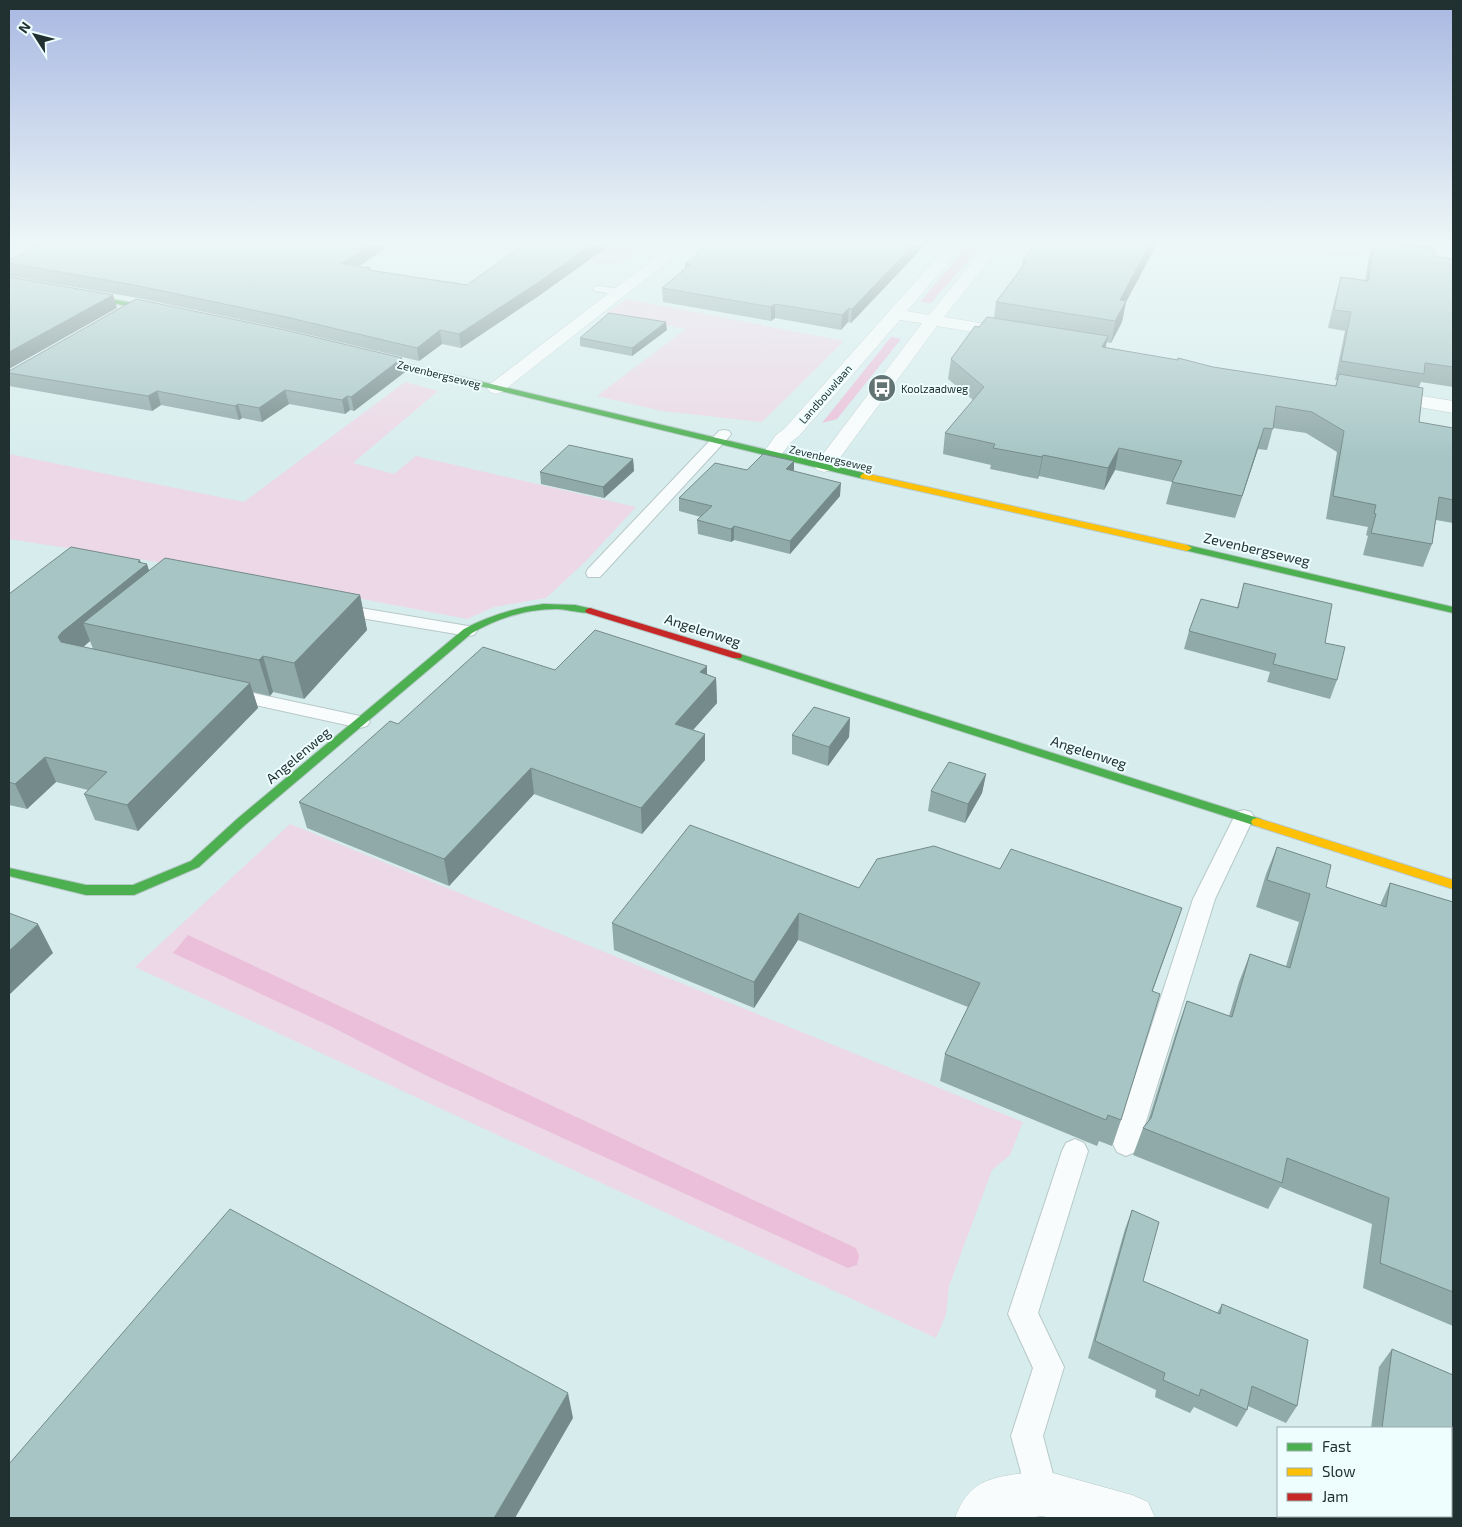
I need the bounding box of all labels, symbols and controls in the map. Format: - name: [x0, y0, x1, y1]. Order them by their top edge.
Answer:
- north arrow: [10, 10, 60, 60]
- text: N: [14, 18, 34, 36]
- street label: Zevenbergseweg: [396, 357, 482, 391]
- street label: Landbouwlaan: [796, 362, 854, 426]
- bus stop icon: Koolzaadweg: [867, 373, 897, 403]
- place label: Koolzaadweg: [901, 382, 968, 395]
- street label: Zevenbergseweg: [788, 442, 874, 474]
- street label: Zevenbergseweg: [1202, 528, 1312, 570]
- street label: Angelenweg: [663, 610, 743, 650]
- street label: Angelenweg: [262, 723, 334, 787]
- street label: Angelenweg: [1049, 732, 1129, 772]
- legend: [1277, 1427, 1452, 1517]
- text: Fast: [1322, 1437, 1352, 1455]
- text: Slow: [1322, 1462, 1356, 1480]
- text: Jam: [1322, 1487, 1348, 1505]

